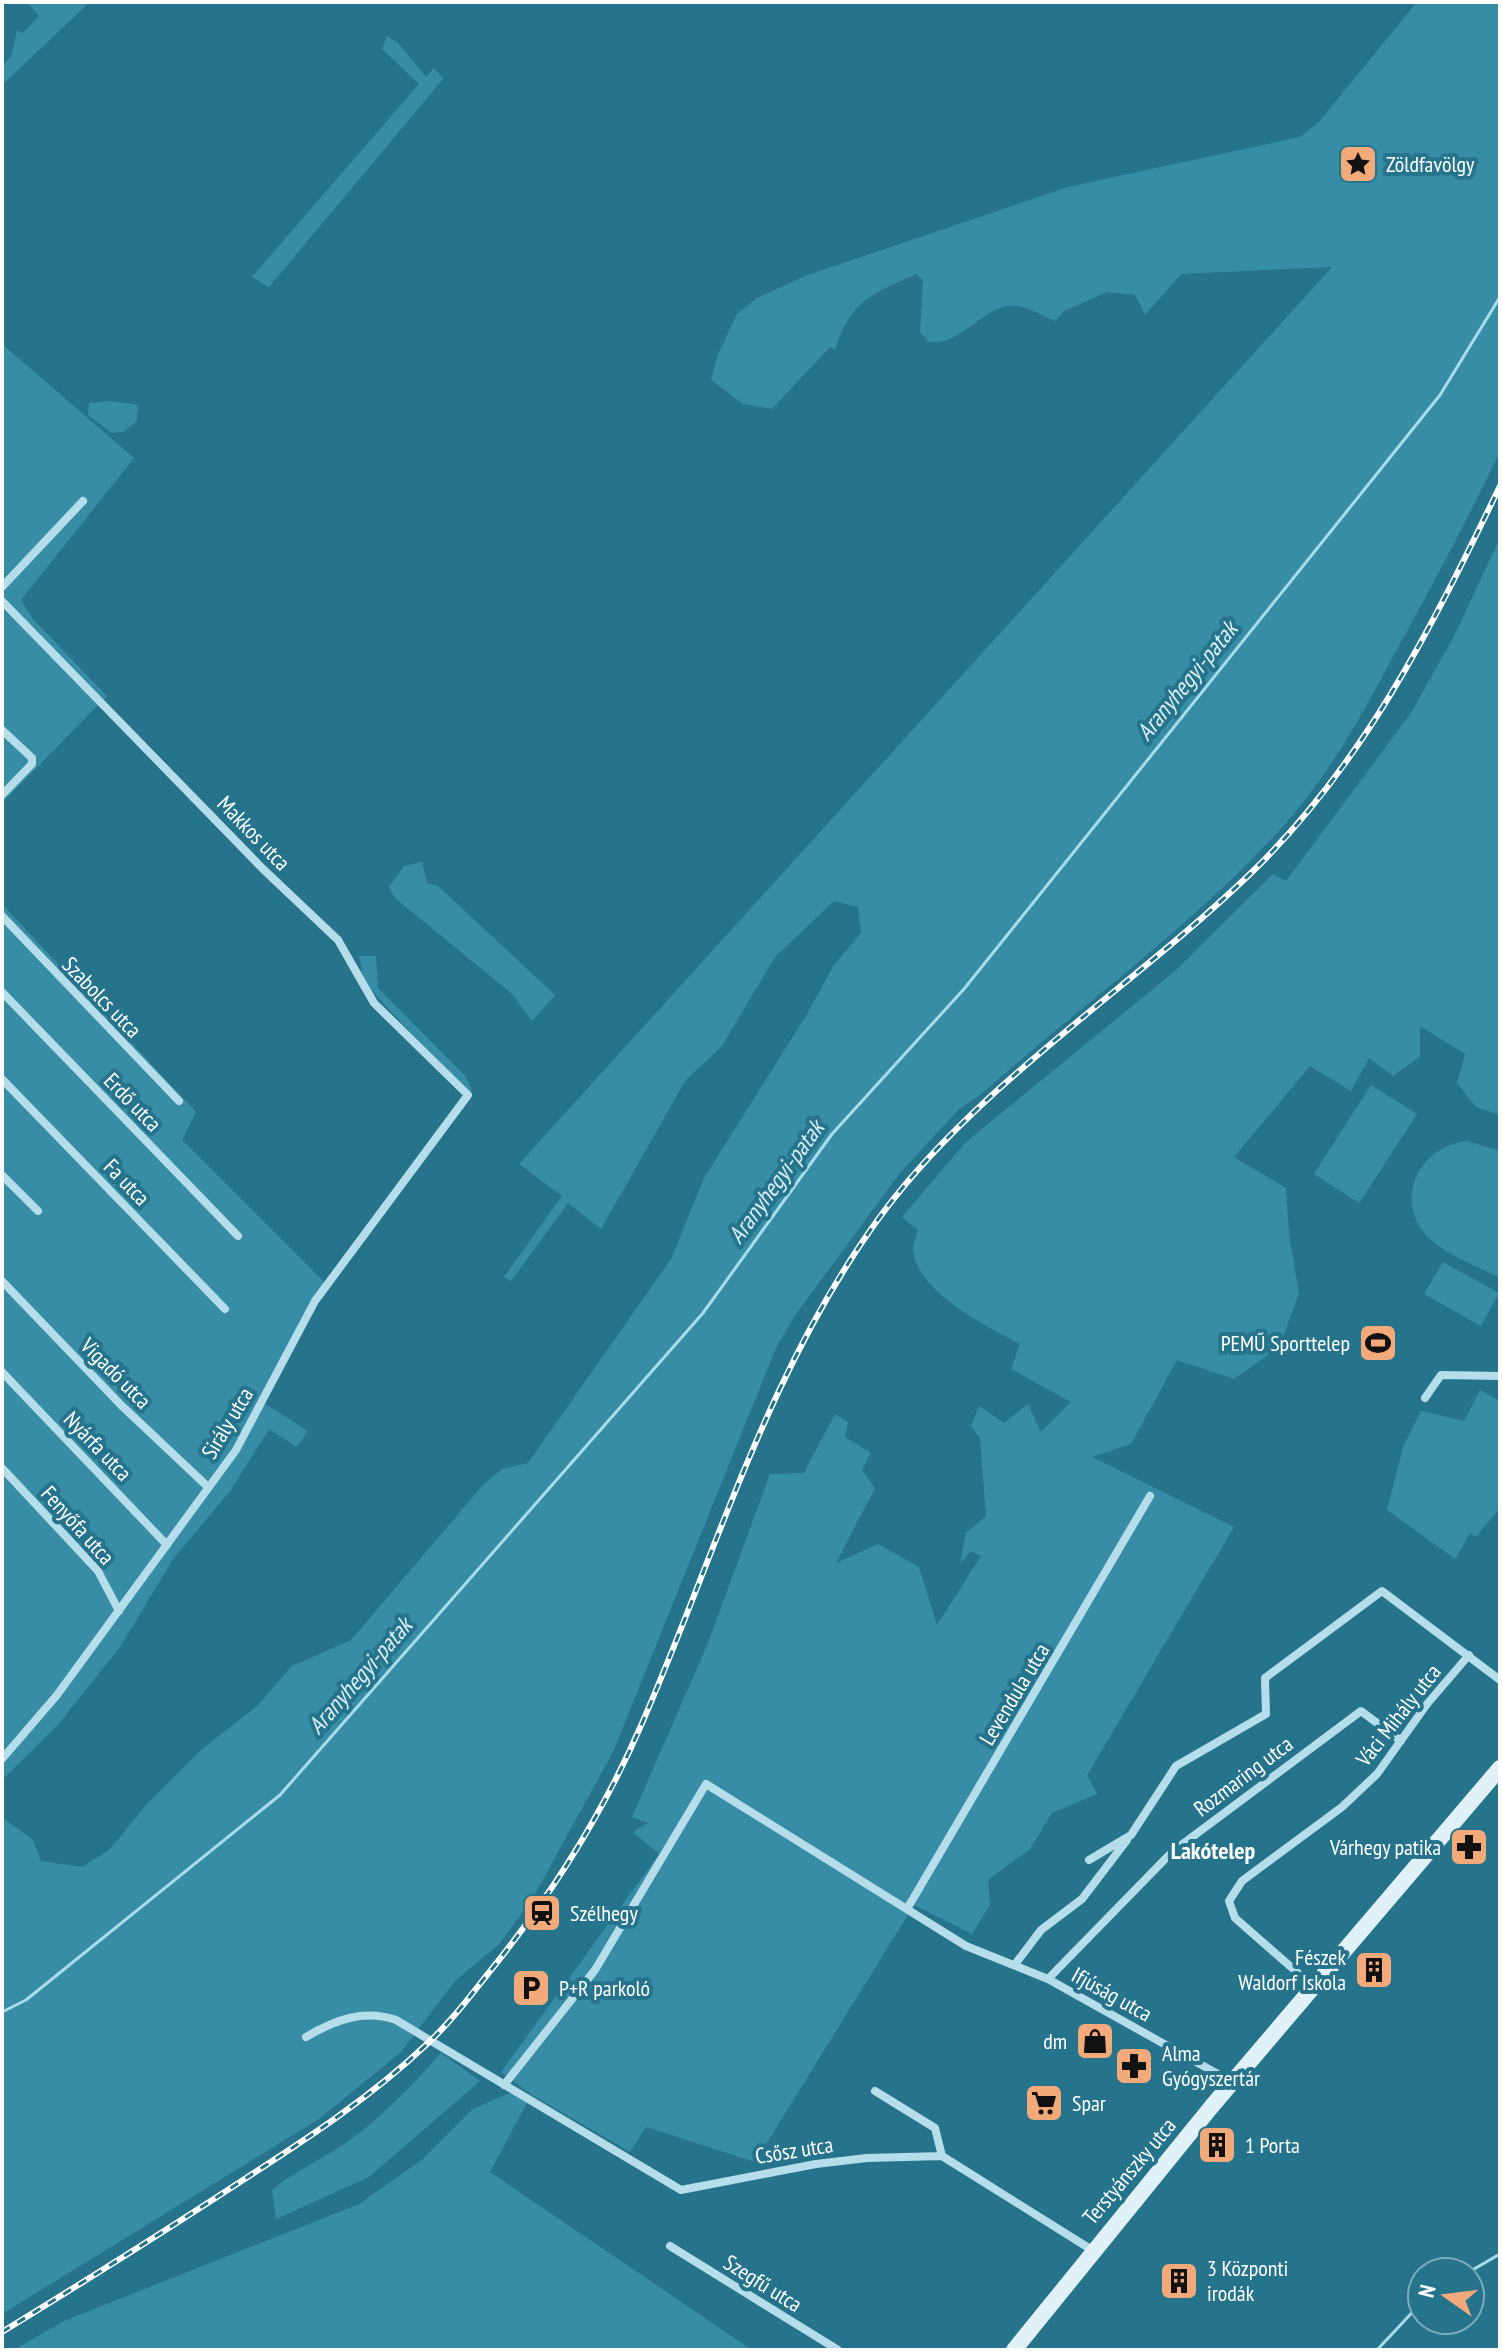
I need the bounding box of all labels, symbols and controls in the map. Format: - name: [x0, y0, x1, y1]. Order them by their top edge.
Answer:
- place icon: Zöldfavölgy: [1337, 143, 1379, 185]
- place label: Zöldfavölgy: [1386, 150, 1475, 178]
- water label: Aranyhegyi-patak: [1129, 613, 1246, 747]
- street label: Makkos utca: [212, 790, 296, 876]
- street label: Szabolcs utca: [56, 950, 148, 1044]
- street label: Erdő utca: [98, 1067, 168, 1137]
- water label: Aranyhegyi-patak: [721, 1112, 832, 1249]
- street label: Fa utca: [98, 1153, 156, 1211]
- sports icon: PEMŰ Sporttelep: [1357, 1322, 1399, 1364]
- place label: PEMŰ Sporttelep: [1221, 1329, 1350, 1357]
- street label: Vigadó utca: [74, 1331, 157, 1414]
- street label: Sirály utca: [195, 1382, 259, 1464]
- street label: Nyárfa utca: [58, 1405, 138, 1487]
- street label: Fenyőfa utca: [35, 1480, 121, 1570]
- water label: Aranyhegyi-patak: [301, 1609, 420, 1740]
- street label: Levendula utca: [973, 1638, 1055, 1750]
- street label: Váci Mihály utca: [1349, 1658, 1447, 1773]
- street label: Rozmaring utca: [1188, 1730, 1298, 1822]
- pharmacy icon: Várhegy patika: [1448, 1826, 1490, 1868]
- place label: Várhegy patika: [1329, 1833, 1441, 1861]
- district label: Lakótelep: [1171, 1835, 1256, 1866]
- station icon: Szélhegy: [521, 1892, 563, 1934]
- place label: Szélhegy: [570, 1899, 638, 1927]
- place label: Fészek Waldorf Iskola: [1238, 1943, 1346, 1996]
- building icon: Fészek Waldorf Iskola: [1353, 1949, 1395, 1991]
- street label: Ifjúság utca: [1067, 1961, 1157, 2027]
- parking icon: P+R parkoló: [510, 1967, 552, 2009]
- place label: P+R parkoló: [559, 1974, 650, 2002]
- shop icon: dm: [1074, 2020, 1116, 2062]
- place label: dm: [1043, 2027, 1067, 2055]
- place label: Alma Gyógyszertár: [1162, 2039, 1260, 2092]
- pharmacy icon: Alma Gyógyszertár: [1113, 2045, 1155, 2087]
- supermarket icon: Spar: [1023, 2082, 1065, 2124]
- place label: Spar: [1072, 2089, 1106, 2117]
- street label: Terstyánszky utca: [1076, 2112, 1182, 2230]
- building icon: 1 Porta: [1196, 2124, 1238, 2166]
- street label: Csősz utca: [753, 2130, 835, 2170]
- place label: 1 Porta: [1245, 2131, 1300, 2159]
- street label: Szegfű utca: [719, 2248, 807, 2318]
- place label: 3 Központi irodák: [1207, 2254, 1288, 2307]
- north arrow: [1406, 2256, 1486, 2336]
- building icon: 3 Központi irodák: [1158, 2260, 1200, 2302]
- text: N: [1412, 2282, 1442, 2300]

